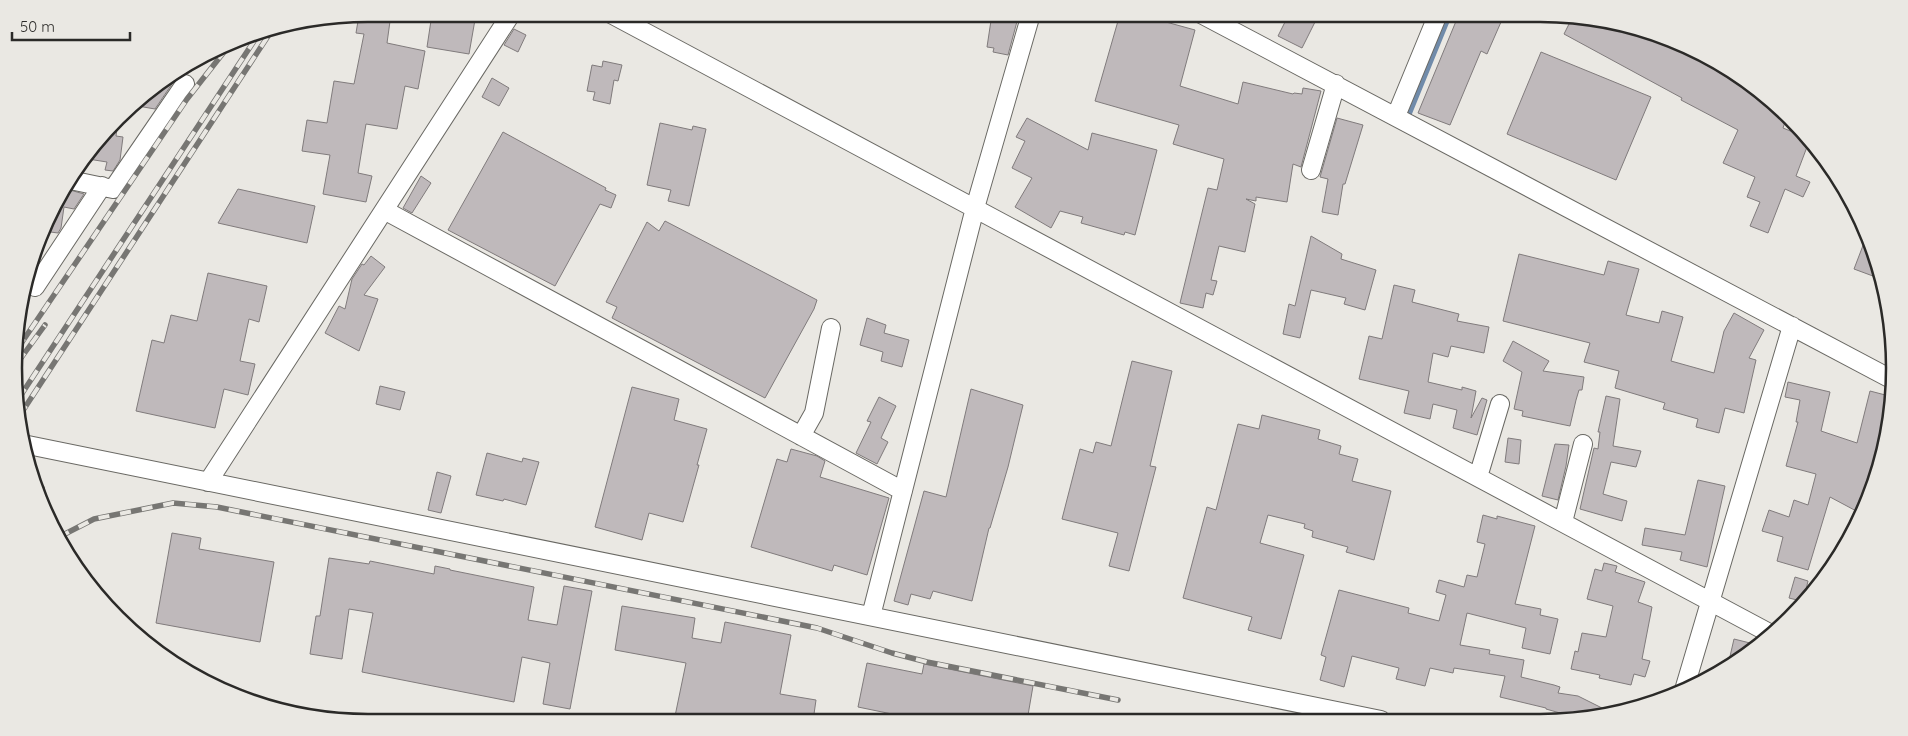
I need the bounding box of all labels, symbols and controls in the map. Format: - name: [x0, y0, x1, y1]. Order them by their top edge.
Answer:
- scale bar: [12, 10, 130, 42]
- text: 50 m: [20, 17, 55, 36]

